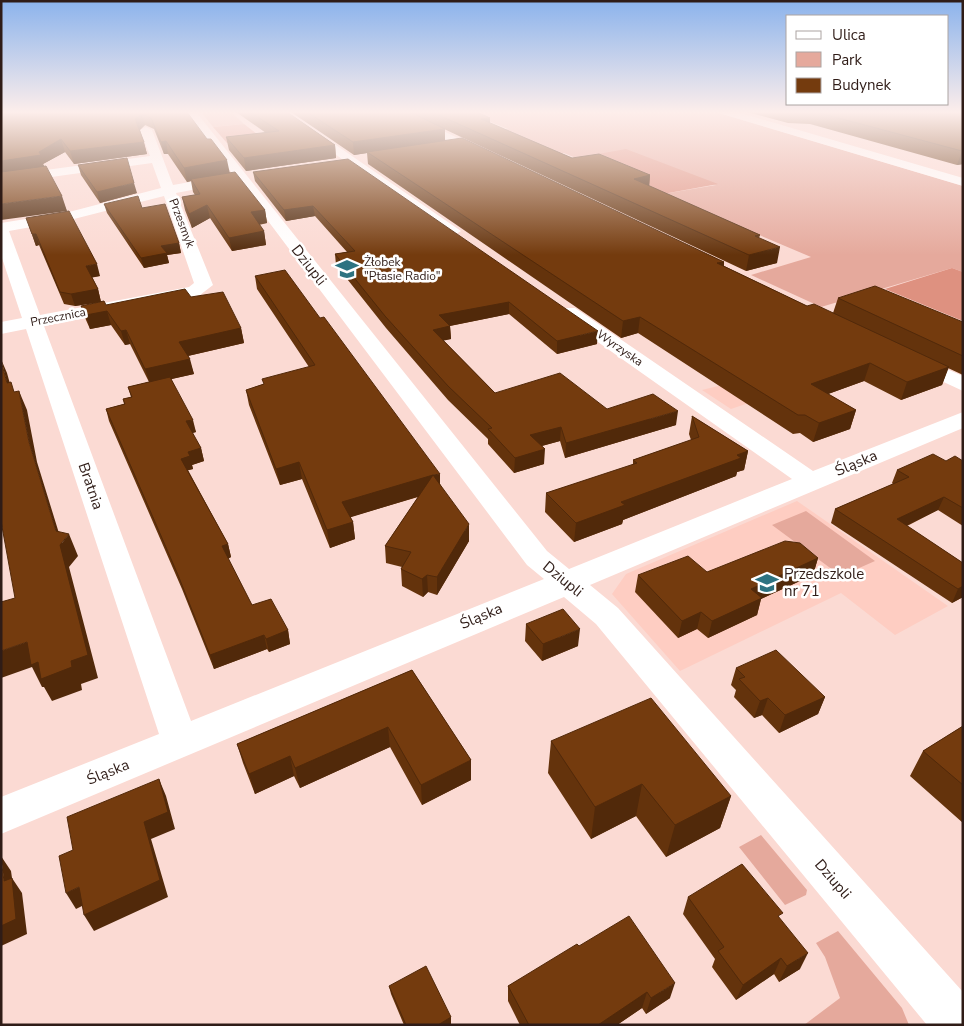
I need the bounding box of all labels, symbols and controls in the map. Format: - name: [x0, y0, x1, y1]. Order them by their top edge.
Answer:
- legend: [786, 15, 949, 105]
- text: Ulica: [832, 25, 866, 45]
- text: Park: [832, 50, 862, 70]
- text: Budynek: [832, 75, 892, 95]
- street label: Przesmyk: [165, 196, 199, 251]
- street label: Dziupli: [287, 240, 331, 290]
- place label: Żłobek "Ptasie Radio": [364, 254, 441, 284]
- school or university icon: Żłobek "Ptasie Radio": [334, 256, 360, 282]
- street label: Przecznica: [29, 304, 87, 330]
- street label: Wyrzyska: [594, 326, 646, 370]
- street label: Śląska: [831, 444, 880, 481]
- street label: Bratnia: [74, 460, 108, 512]
- street label: Dziupli: [539, 557, 587, 601]
- place label: Przedszkole nr 71: [784, 564, 864, 601]
- school or university icon: Przedszkole nr 71: [754, 570, 780, 596]
- street label: Śląska: [456, 597, 505, 634]
- street label: Śląska: [83, 754, 132, 790]
- street label: Dziupli: [810, 855, 856, 903]

